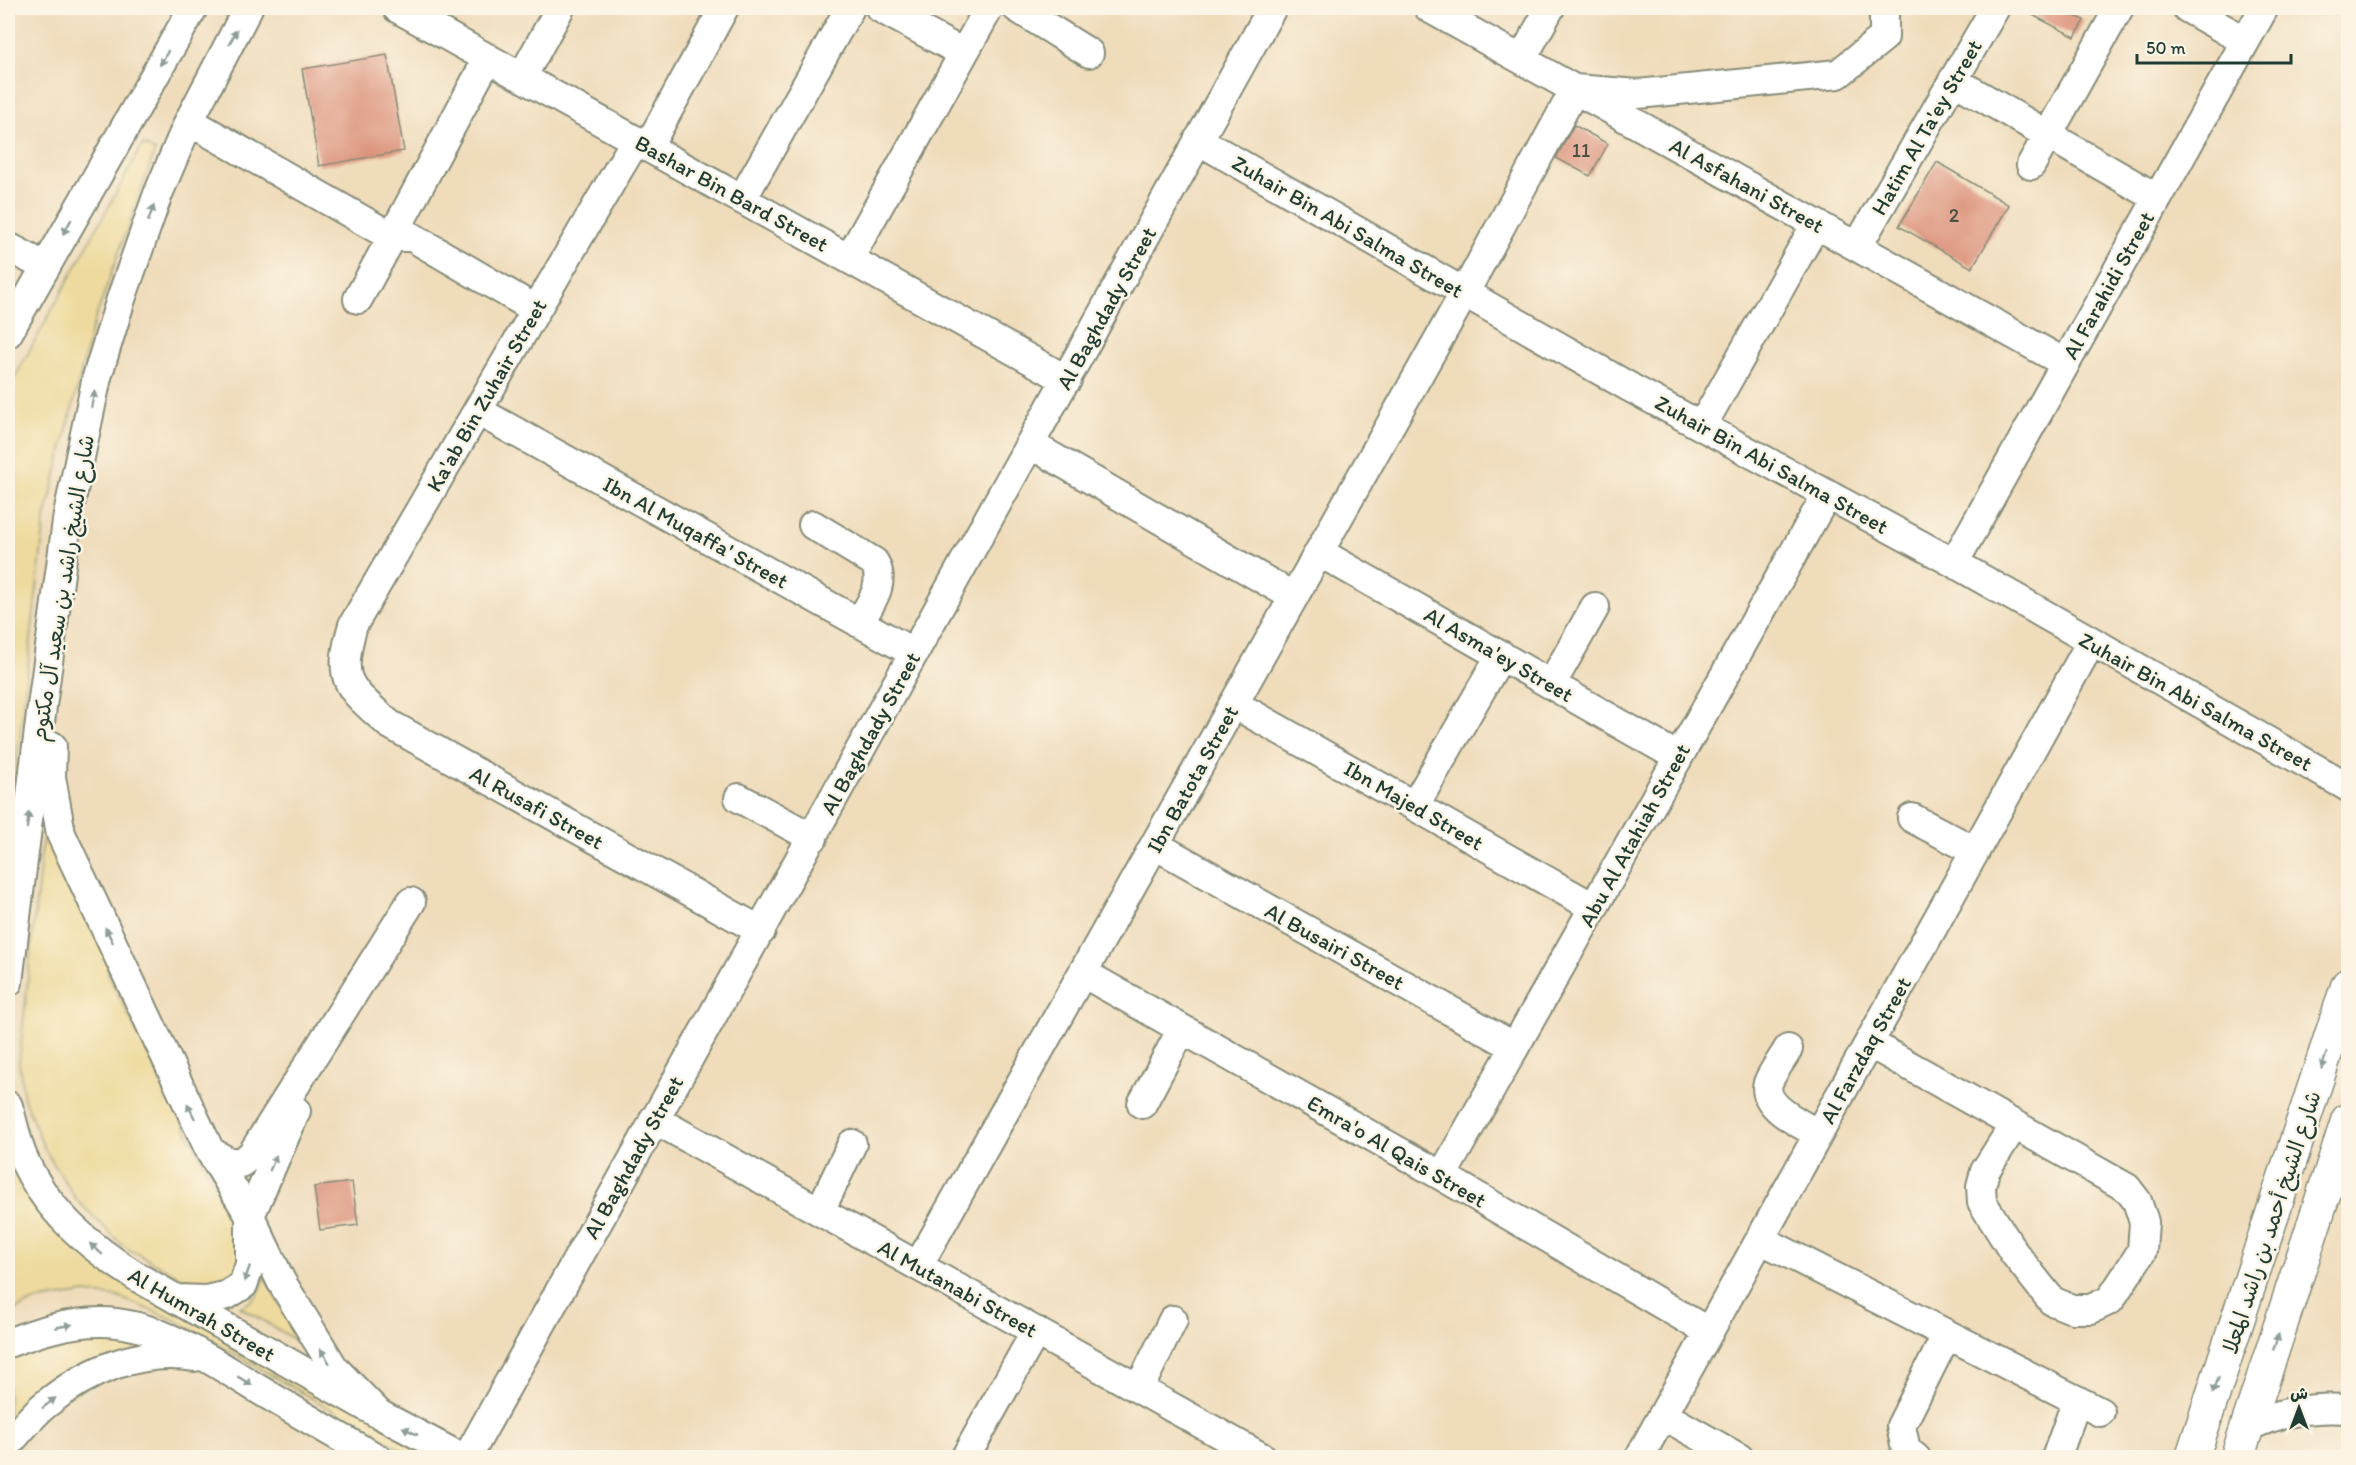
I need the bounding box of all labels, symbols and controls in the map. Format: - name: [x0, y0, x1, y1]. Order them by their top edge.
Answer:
- scale bar: [2137, 27, 2292, 65]
- one-way arrow: [228, 28, 238, 45]
- street label: Hatim Al Ta'ey Street: [1865, 35, 1988, 220]
- text: 50 m: [2146, 37, 2186, 59]
- one-way arrow: [158, 50, 169, 66]
- street label: Bashar Bin Bard Street: [630, 129, 833, 258]
- street label: Al Asfahani Street: [1665, 132, 1829, 239]
- house number: 11: [1572, 138, 1590, 162]
- street label: Zuhair Bin Abi Salma Street: [1227, 149, 1468, 304]
- house number: 2: [1949, 203, 1960, 227]
- one-way arrow: [147, 204, 157, 222]
- street label: Al Farahidi Street: [2057, 207, 2160, 364]
- one-way arrow: [62, 219, 72, 236]
- street label: Al Baghdady Street: [1050, 222, 1162, 394]
- street label: Ka'ab Bin Zuhair Street: [420, 294, 553, 496]
- street label: Zuhair Bin Abi Salma Street: [1650, 389, 1893, 540]
- one-way arrow: [88, 390, 98, 409]
- street label: شارع الشيخ راشد بن سعيد آل مكتوم: [25, 433, 104, 744]
- street label: Ibn Al Muqaffa' Street: [598, 470, 793, 595]
- street label: Al Asma'ey Street: [1419, 601, 1578, 708]
- street label: Zuhair Bin Abi Salma Street: [2074, 626, 2317, 777]
- street label: Al Baghdady Street: [814, 647, 926, 819]
- street label: Ibn Batota Street: [1141, 701, 1244, 858]
- street label: Abu Al Atahiah Street: [1573, 739, 1696, 932]
- street label: Ibn Majed Street: [1339, 755, 1488, 856]
- street label: Al Rusafi Street: [465, 760, 608, 855]
- one-way arrow: [23, 810, 32, 829]
- street label: Al Busairi Street: [1260, 897, 1409, 996]
- one-way arrow: [104, 926, 114, 943]
- street label: Al Farzdaq Street: [1814, 972, 1917, 1128]
- one-way arrow: [2319, 1052, 2328, 1070]
- street label: Al Baghdady Street: [577, 1071, 689, 1243]
- street label: شارع الشيخ أحمد بن راشد المعلا: [2216, 1087, 2329, 1358]
- street label: Emra'o Al Qais Street: [1302, 1089, 1491, 1214]
- one-way arrow: [187, 1103, 196, 1120]
- one-way arrow: [269, 1154, 278, 1171]
- street label: Al Mutanabi Street: [873, 1233, 1042, 1343]
- one-way arrow: [89, 1243, 104, 1256]
- street label: Al Humrah Street: [123, 1261, 280, 1367]
- one-way arrow: [241, 1265, 251, 1283]
- one-way arrow: [54, 1321, 73, 1330]
- one-way arrow: [2271, 1333, 2281, 1351]
- one-way arrow: [320, 1347, 331, 1364]
- one-way arrow: [237, 1375, 253, 1386]
- one-way arrow: [2211, 1377, 2221, 1395]
- north arrow: [2269, 1378, 2329, 1438]
- text: ش: [2290, 1384, 2308, 1403]
- one-way arrow: [41, 1397, 56, 1409]
- one-way arrow: [402, 1426, 419, 1435]

